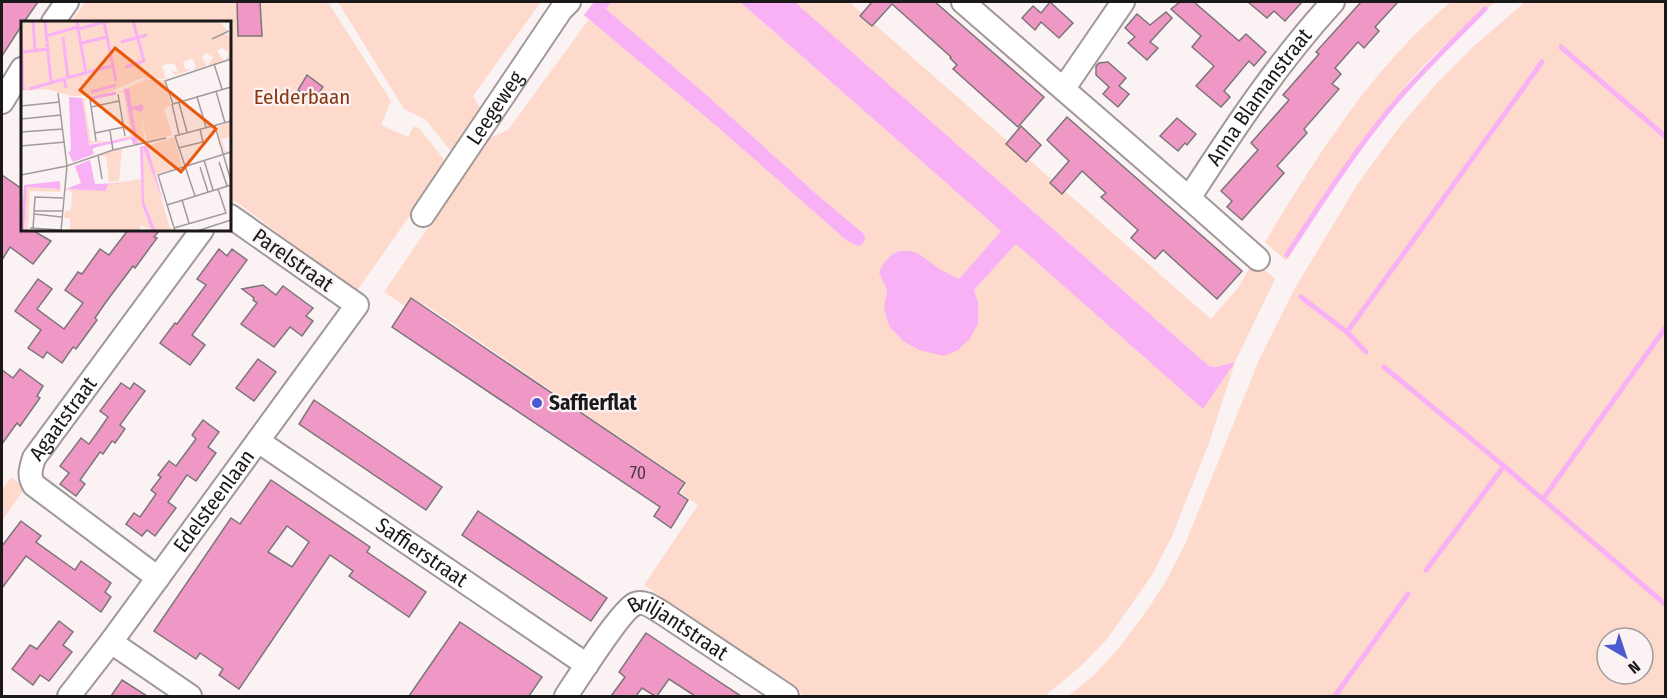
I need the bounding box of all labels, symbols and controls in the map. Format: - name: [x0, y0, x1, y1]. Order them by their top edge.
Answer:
- inset map: [21, 21, 231, 231]
- street label: Anna Blamanstraat: [1201, 23, 1317, 170]
- street label: Leegeweg: [461, 66, 529, 150]
- park label: Eelderbaan: [254, 84, 350, 110]
- street label: Parelstraat: [248, 223, 339, 297]
- street label: Agaatstraat: [24, 371, 103, 466]
- place label: Saffierflat: [549, 390, 638, 416]
- marker: Saffierflat: [530, 396, 544, 410]
- street label: Edelsteenlaan: [168, 444, 260, 558]
- house number: 70: [630, 462, 646, 484]
- street label: Saffierstraat: [371, 512, 473, 593]
- street label: Briljantstraat: [623, 590, 733, 666]
- north arrow: [1595, 626, 1655, 686]
- text: N: [1624, 657, 1644, 678]

